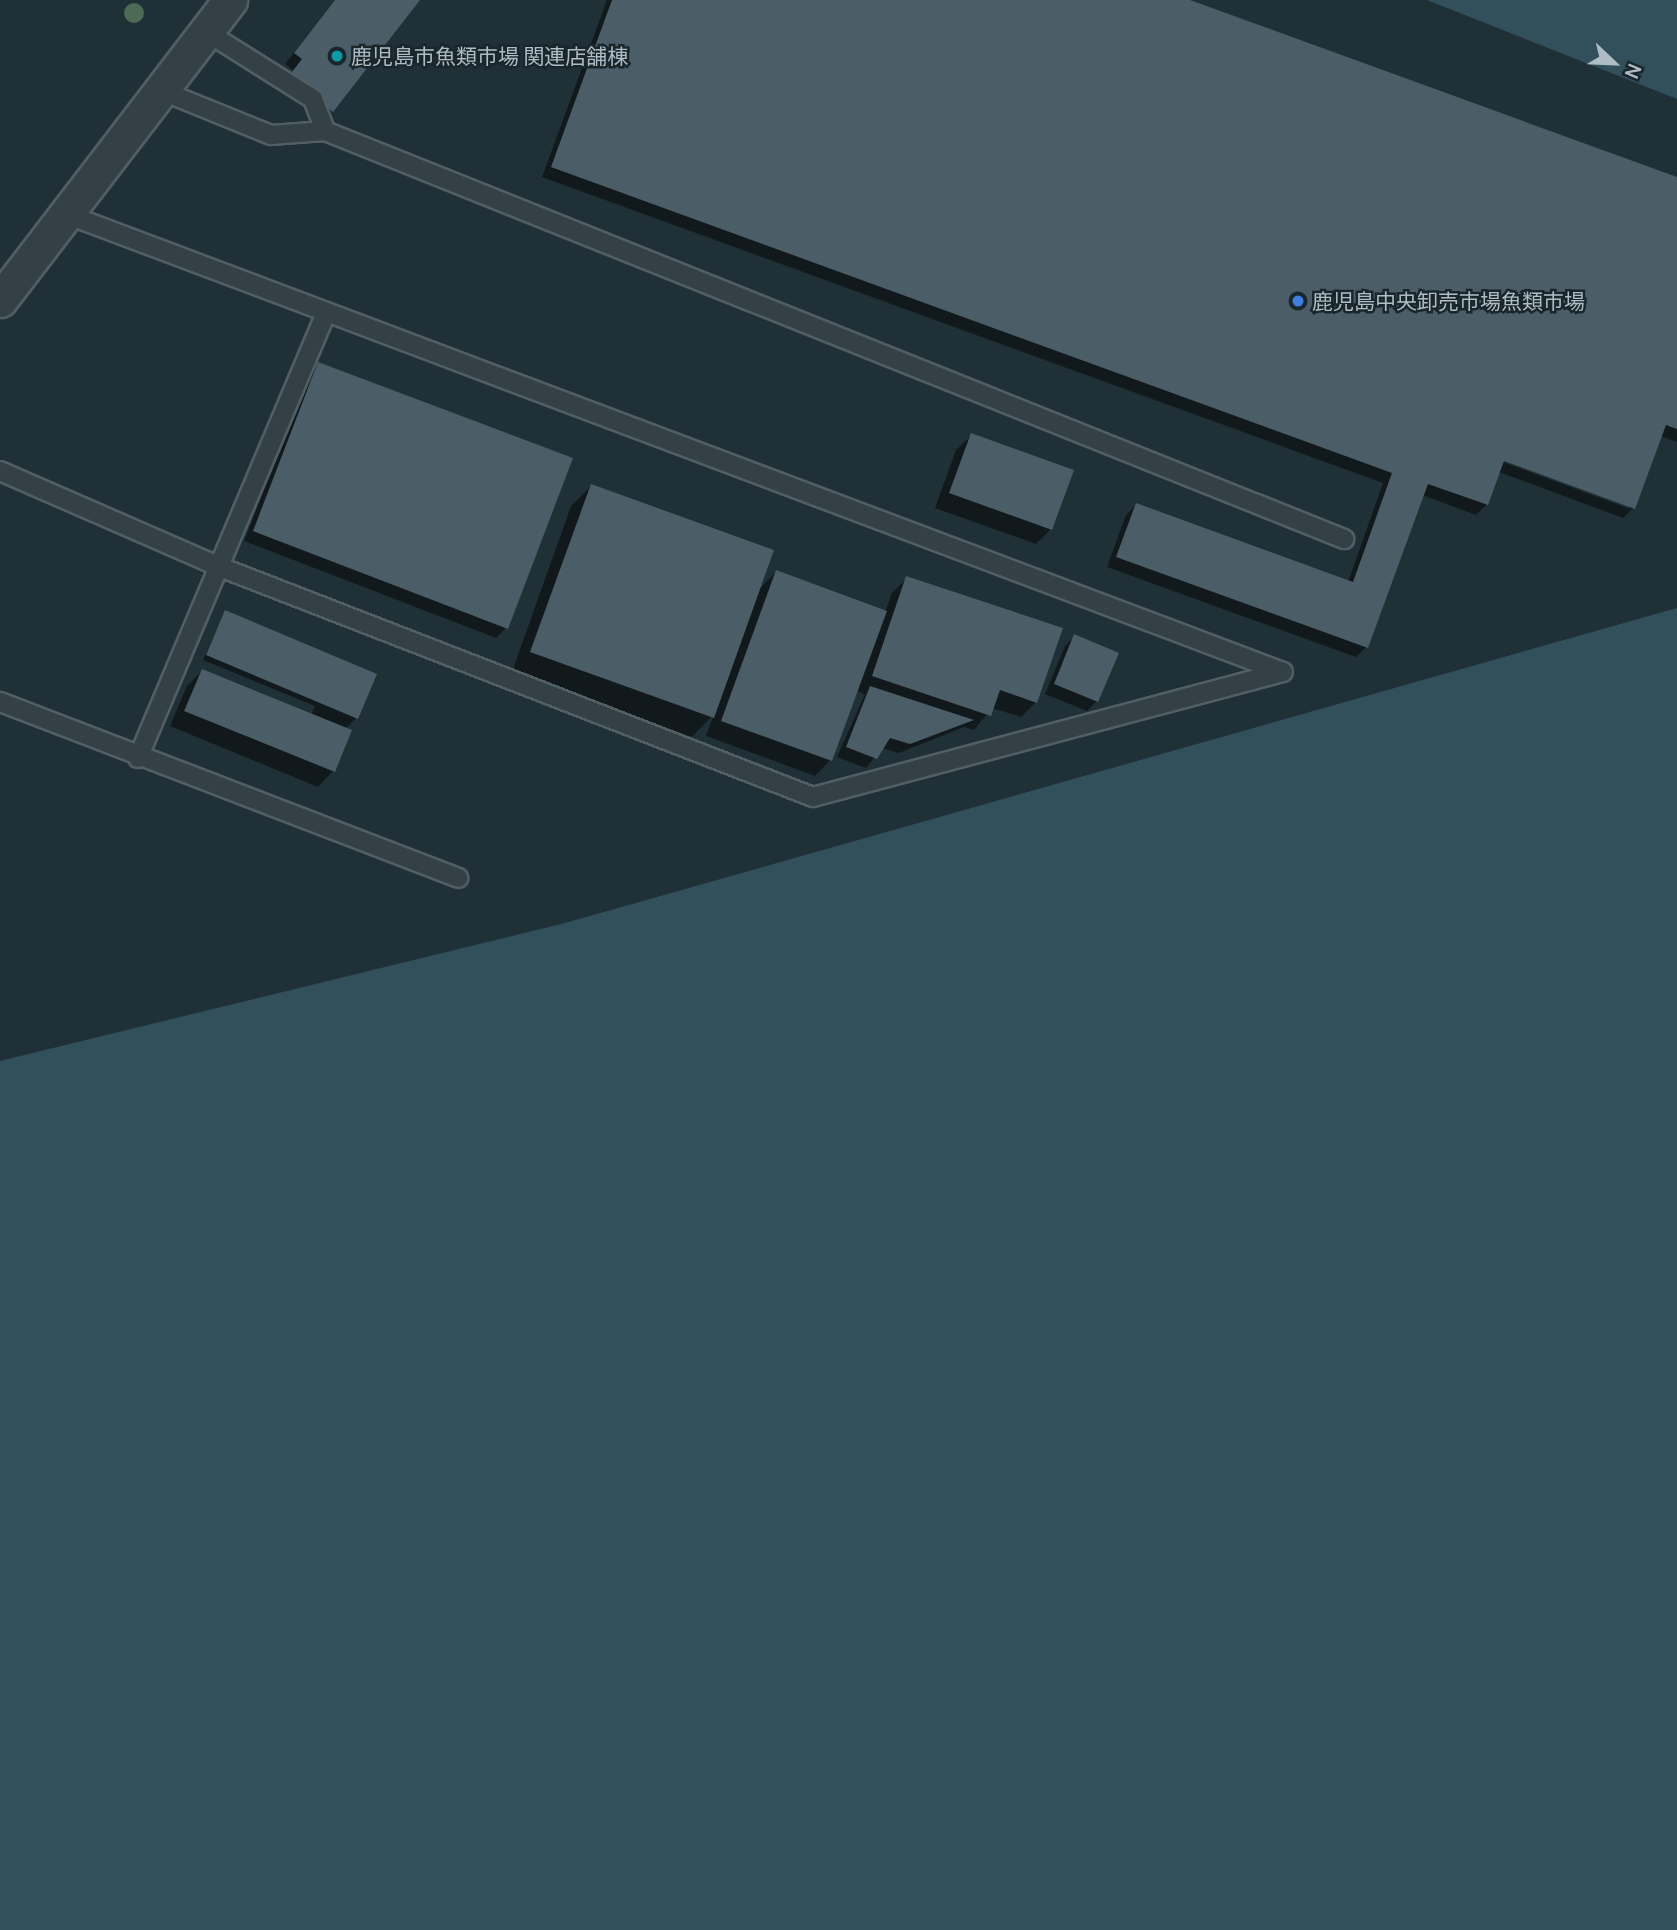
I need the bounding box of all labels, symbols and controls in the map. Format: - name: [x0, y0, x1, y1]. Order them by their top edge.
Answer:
- north arrow: [1579, 28, 1649, 98]
- place label: 鹿児島市魚類市場 関連店舗棟: [351, 43, 628, 69]
- marker: 鹿児島市魚類市場 関連店舗棟: [329, 48, 345, 64]
- text: N: [1619, 60, 1648, 83]
- place label: 鹿児島中央卸売市場魚類市場: [1312, 288, 1585, 314]
- marker: 鹿児島中央卸売市場魚類市場: [1290, 293, 1306, 309]

